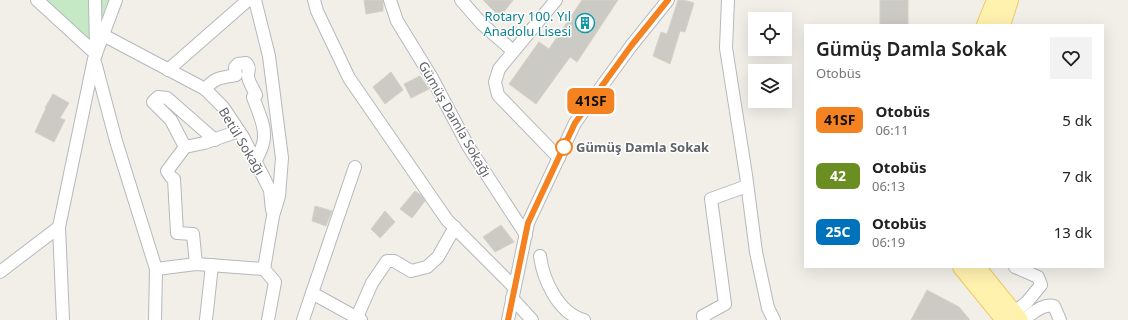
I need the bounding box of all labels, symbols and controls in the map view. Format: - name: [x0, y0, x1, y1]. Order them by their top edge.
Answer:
- place label: Rotary 100. Yıl Anadolu Lisesi: [483, 7, 571, 40]
- building icon: Rotary 100. Yıl Anadolu Lisesi: [574, 12, 596, 34]
- map controls: [748, 12, 792, 108]
- button: locate: [748, 12, 792, 56]
- text: Gümüş Damla Sokak: [816, 36, 1007, 62]
- button: heart: [1050, 37, 1092, 79]
- street label: Gümüş Damla Sokağı: [414, 58, 496, 180]
- button: layers: [748, 64, 792, 108]
- text: Otobüs: [816, 64, 861, 82]
- line badge: 41SF: [563, 88, 619, 114]
- text: 41SF: [575, 91, 607, 110]
- text: Otobüs: [875, 101, 930, 121]
- street label: Betül Sokağı: [215, 104, 269, 178]
- text: 41SF: [824, 110, 855, 129]
- text: 5 dk: [1062, 110, 1092, 130]
- text: 06:11: [875, 121, 909, 139]
- marker: Gümüş Damla Sokak: [555, 138, 573, 156]
- place label: Gümüş Damla Sokak: [576, 138, 710, 156]
- text: Otobüs: [872, 157, 927, 177]
- text: 42: [830, 166, 846, 185]
- text: 7 dk: [1062, 166, 1092, 186]
- text: 06:13: [872, 177, 905, 195]
- text: Otobüs: [872, 213, 927, 233]
- text: 25C: [825, 222, 851, 241]
- text: 13 dk: [1054, 222, 1092, 242]
- text: 06:19: [872, 233, 905, 251]

